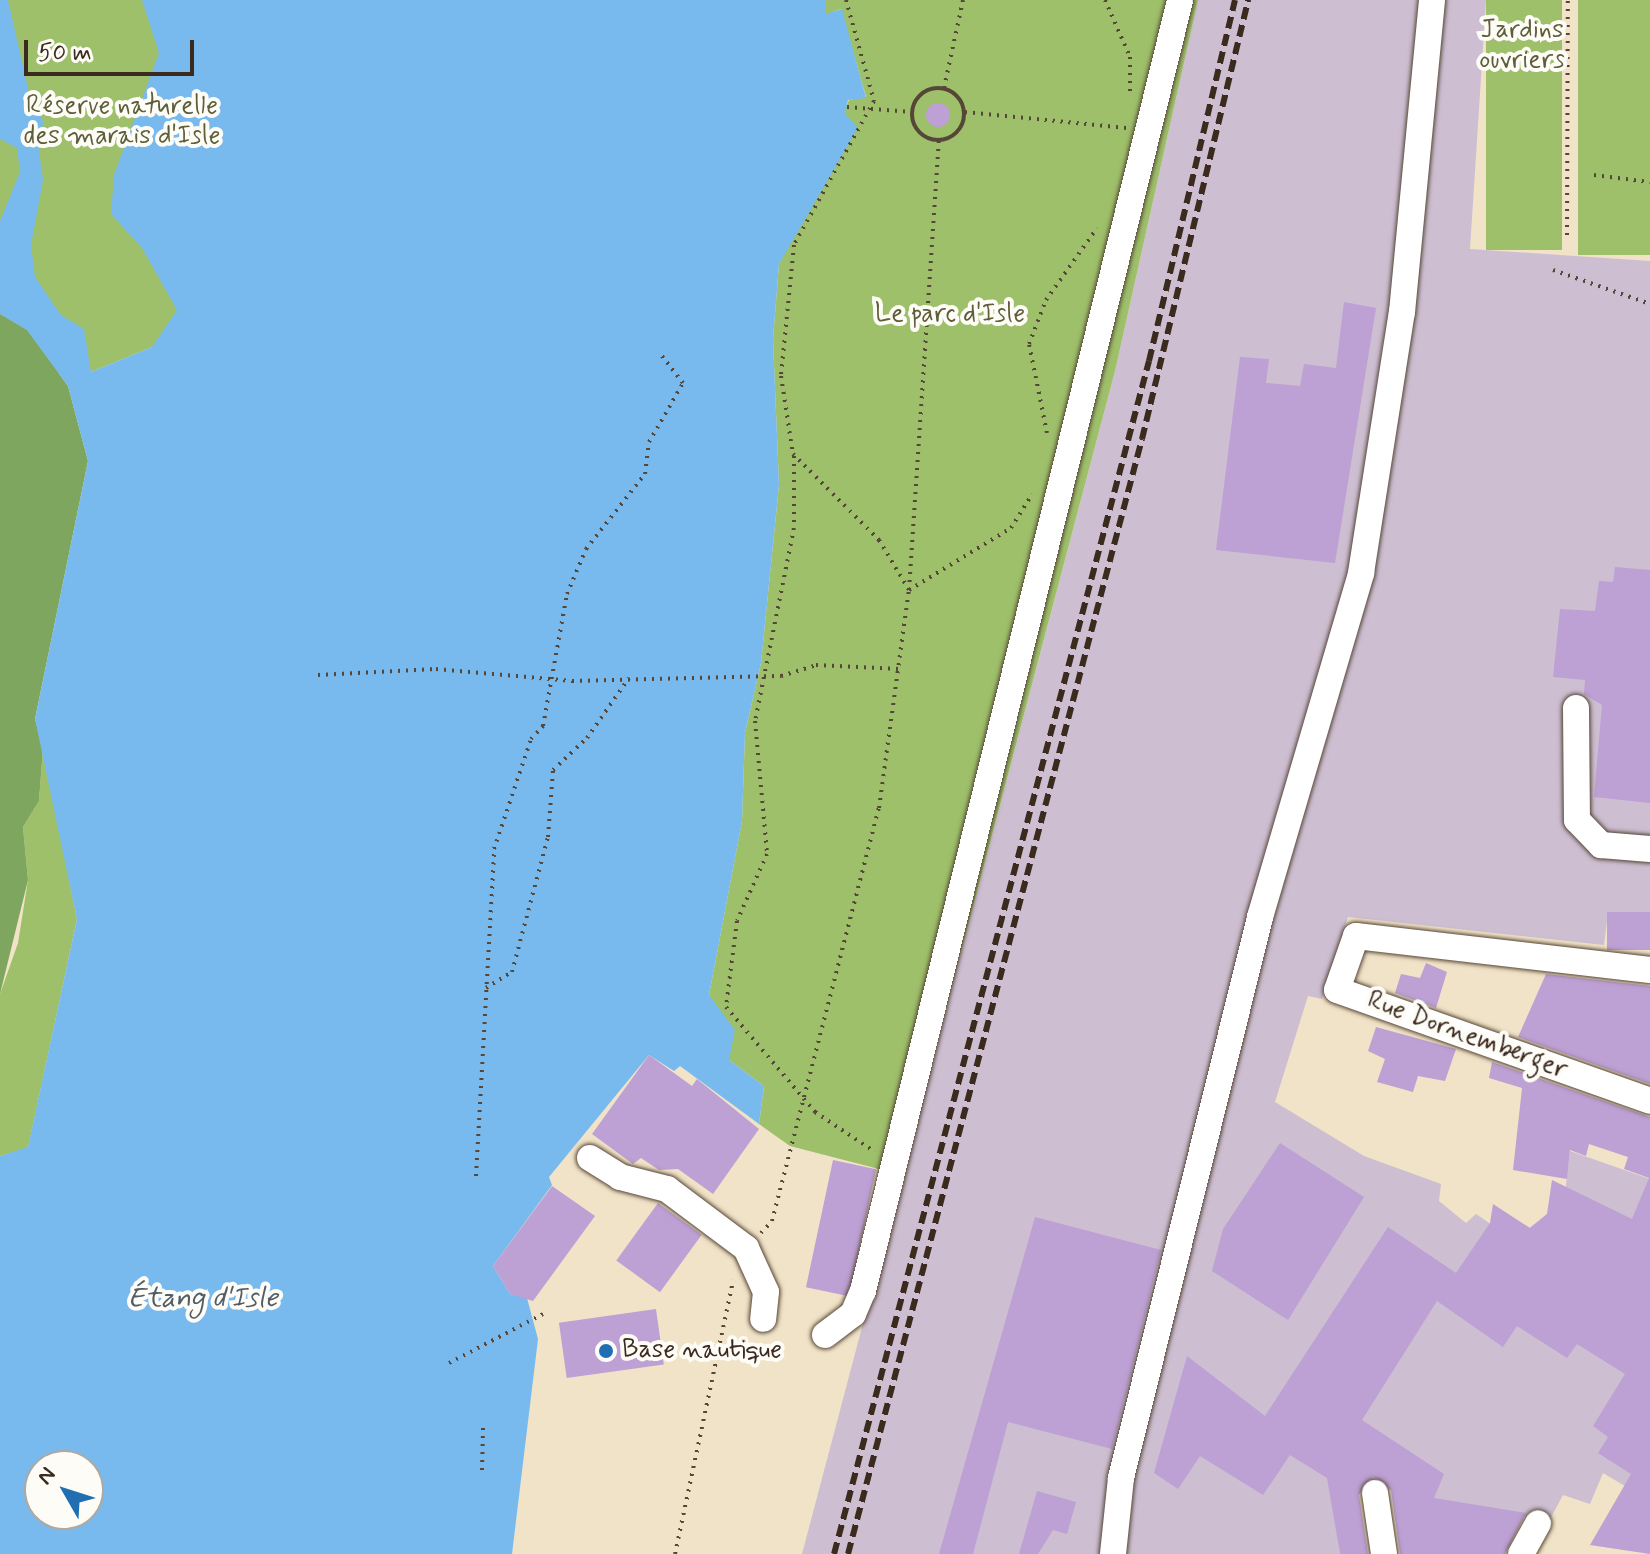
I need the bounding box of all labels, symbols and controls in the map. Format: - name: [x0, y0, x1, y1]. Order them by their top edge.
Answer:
- park label: Jardins ouvriers: [1479, 15, 1565, 76]
- scale bar: [28, 24, 198, 74]
- text: 50 m: [38, 38, 92, 69]
- park label: Réserve naturelle des marais d'Isle: [27, 91, 217, 152]
- park label: Le parc d'Isle: [876, 299, 1024, 331]
- street label: Rue Dornemberger: [1363, 985, 1571, 1087]
- water label: Étang d'Isle: [128, 1282, 278, 1316]
- place label: Base nautique: [622, 1335, 770, 1367]
- marker: Base nautique: [597, 1342, 615, 1360]
- north arrow: [24, 1450, 104, 1530]
- text: N: [31, 1462, 62, 1491]

